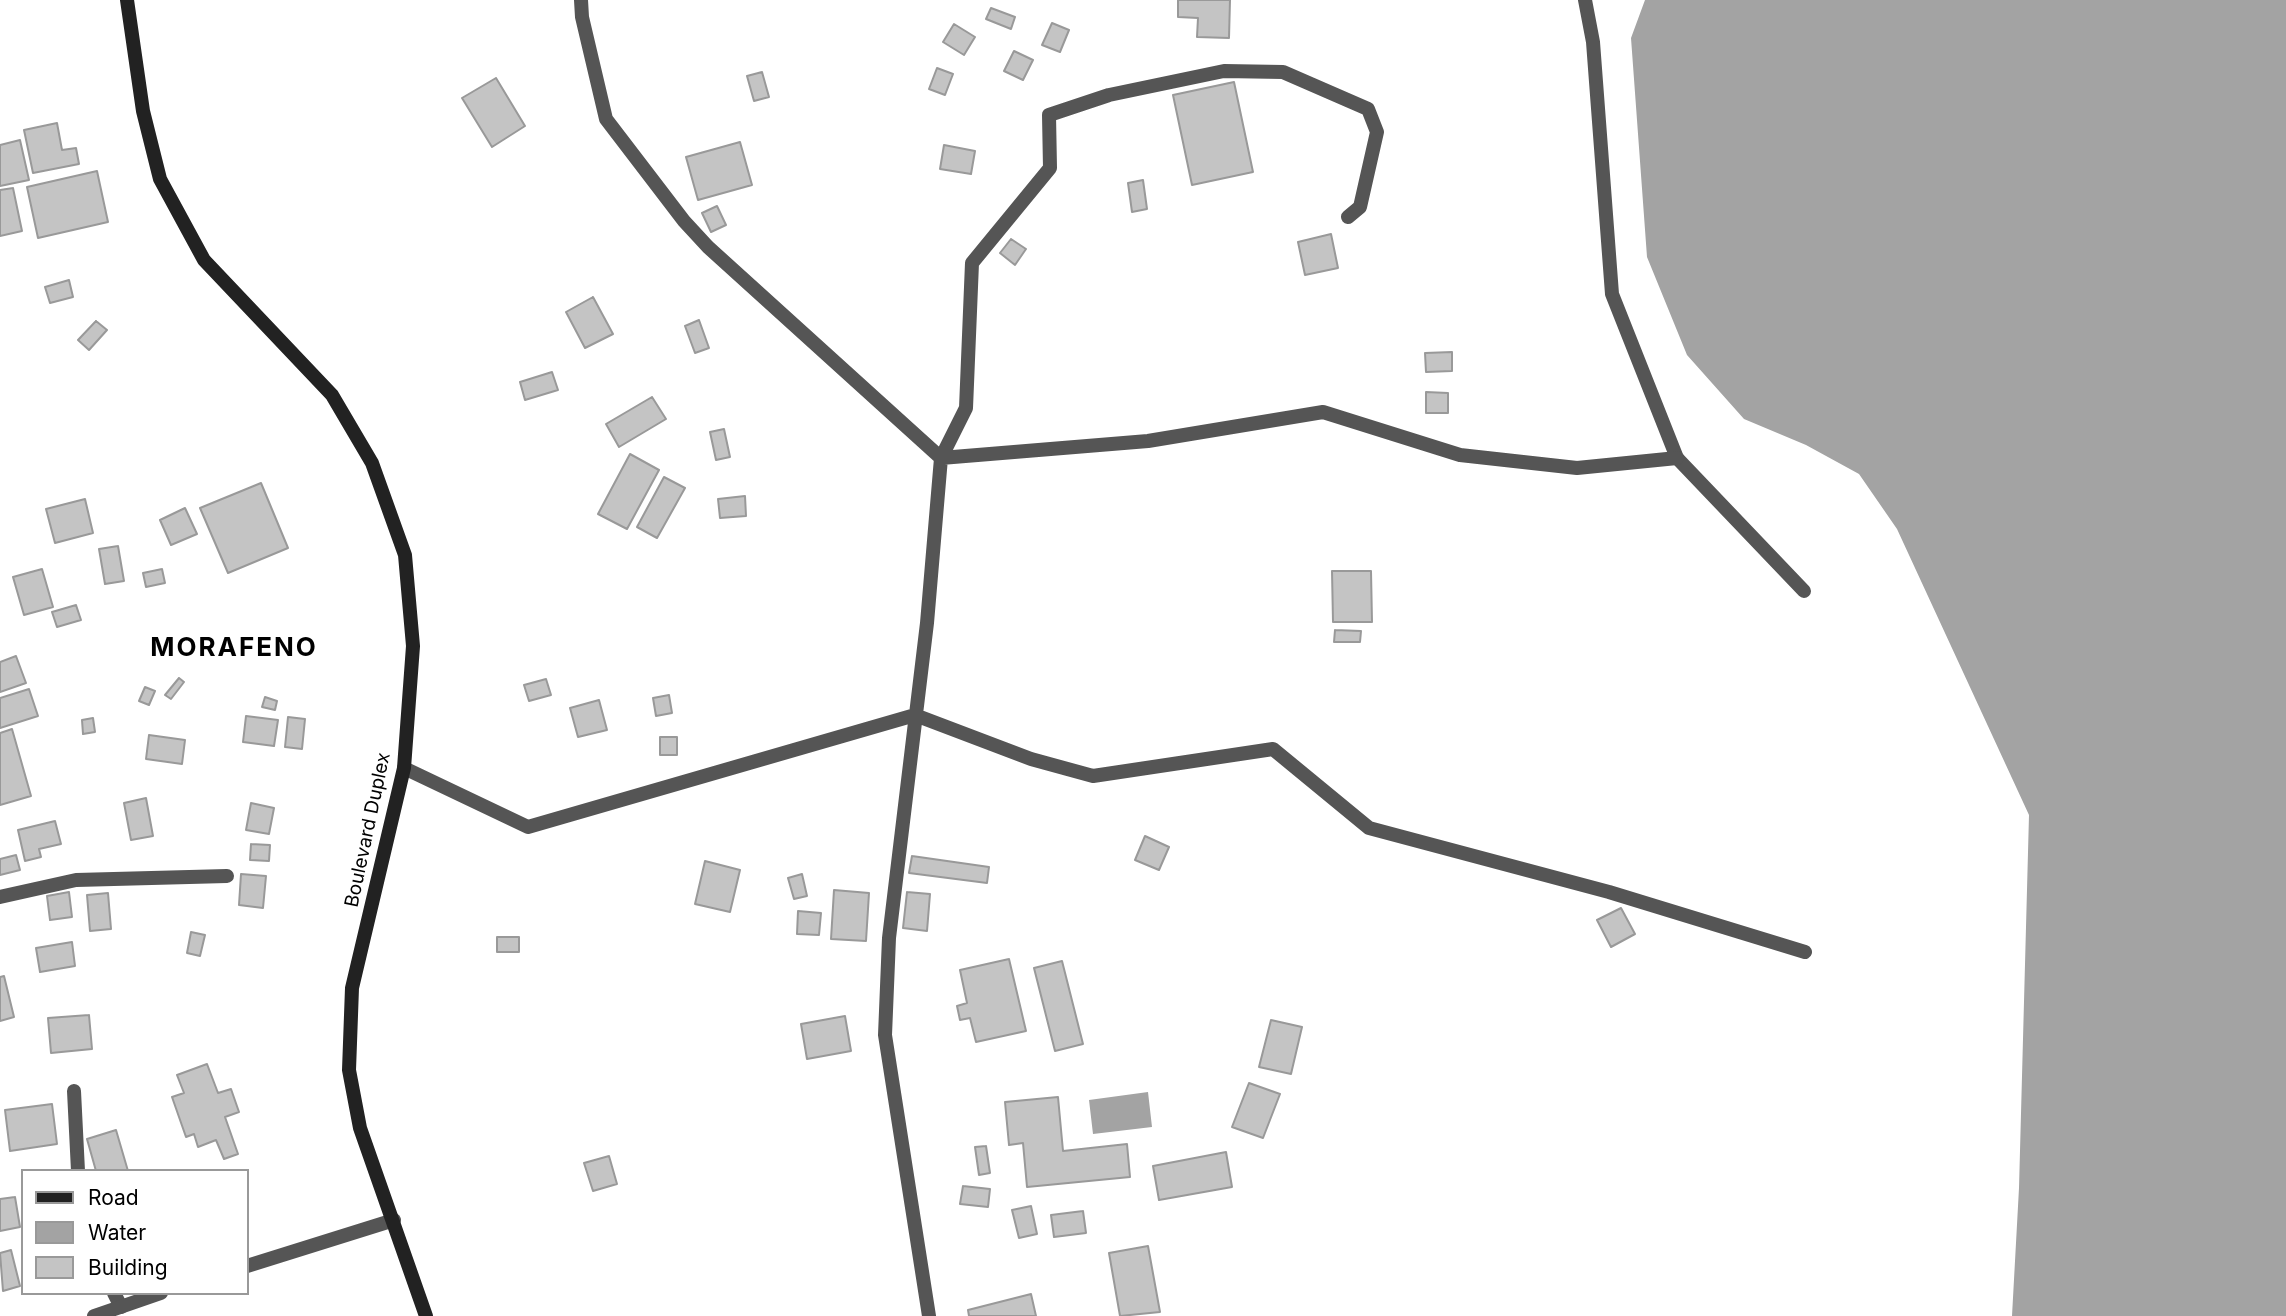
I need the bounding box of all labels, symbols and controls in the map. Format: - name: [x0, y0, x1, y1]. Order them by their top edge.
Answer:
- district label: MORAFENO: [151, 632, 317, 664]
- street label: Boulevard Duplex: [340, 751, 396, 909]
- legend: [21, 1169, 248, 1295]
- text: Road: [88, 1185, 139, 1210]
- text: Water: [88, 1220, 146, 1245]
- text: Building: [88, 1255, 168, 1280]

